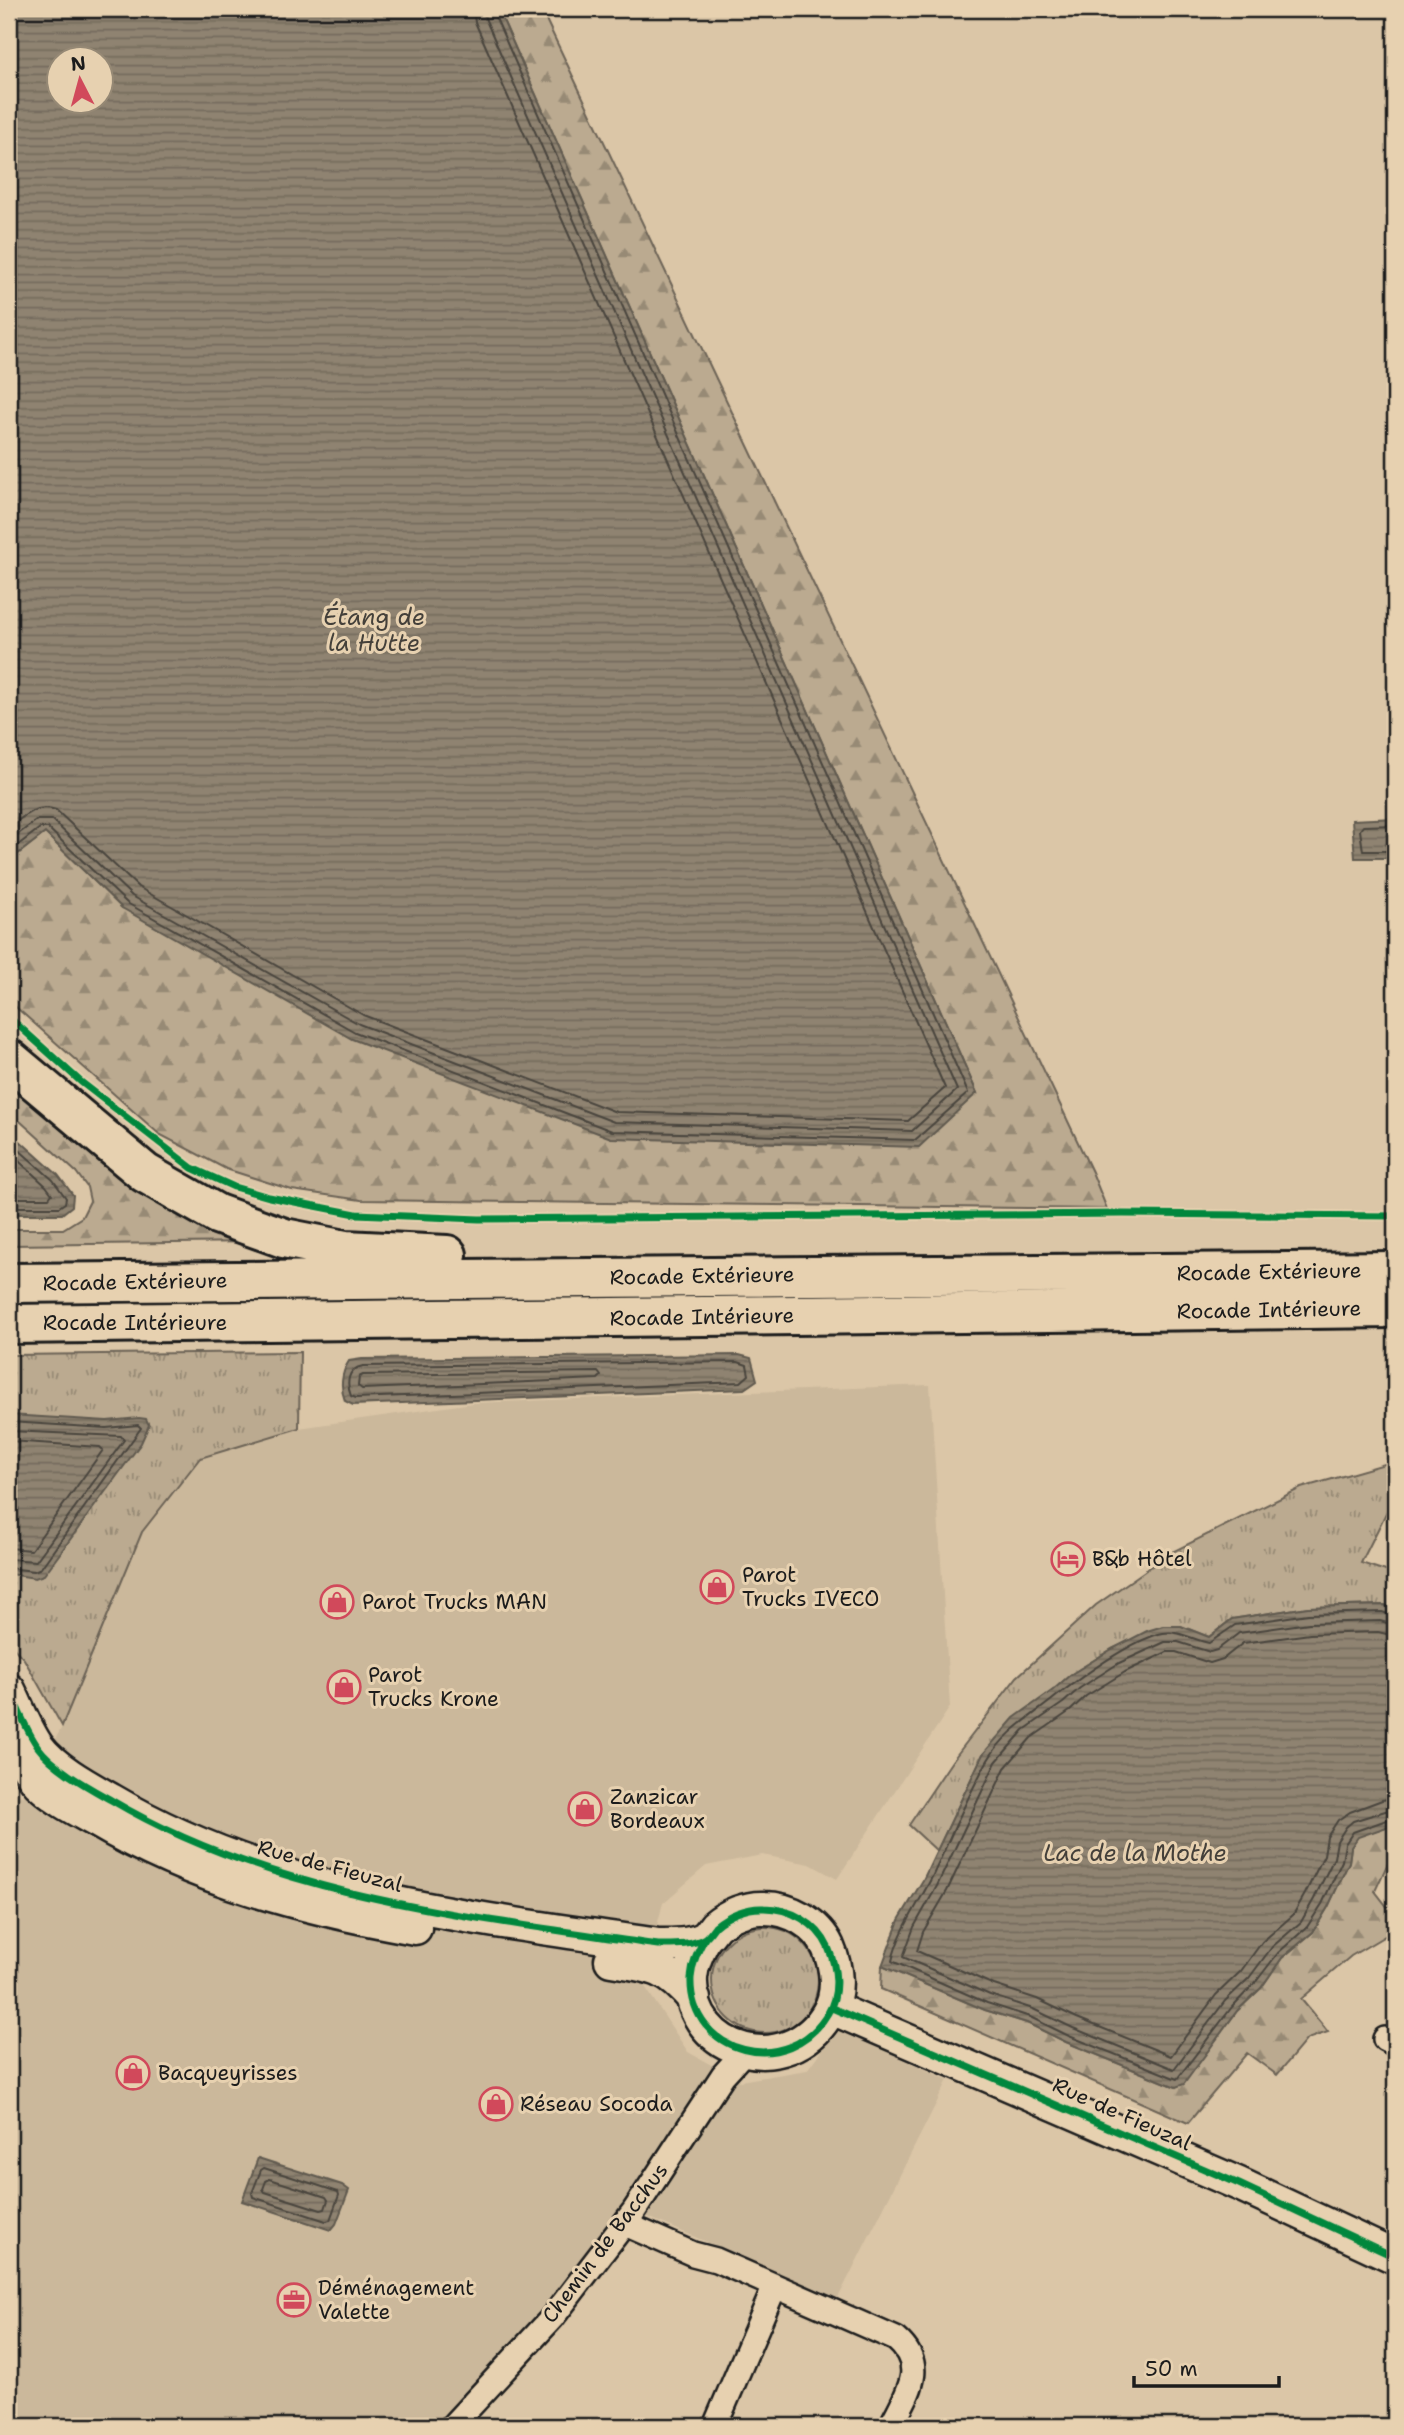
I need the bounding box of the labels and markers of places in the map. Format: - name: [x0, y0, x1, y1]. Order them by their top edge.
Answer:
- hotel icon: B&b Hôtel: [1049, 1540, 1087, 1578]
- place label: B&b Hôtel: [1092, 1545, 1192, 1573]
- place label: Parot Trucks IVECO: [742, 1561, 879, 1613]
- shop icon: Parot Trucks IVECO: [698, 1568, 736, 1606]
- shop icon: Parot Trucks MAN: [318, 1583, 356, 1621]
- place label: Parot Trucks MAN: [362, 1588, 547, 1616]
- place label: Parot Trucks Krone: [368, 1661, 499, 1713]
- shop icon: Parot Trucks Krone: [325, 1668, 363, 1706]
- place label: Zanzicar Bordeaux: [610, 1783, 705, 1835]
- shop icon: Zanzicar Bordeaux: [566, 1790, 604, 1828]
- shop icon: Bacqueyrisses: [114, 2054, 152, 2092]
- place label: Bacqueyrisses: [158, 2059, 298, 2087]
- shop icon: Réseau Socoda: [477, 2085, 515, 2123]
- place label: Réseau Socoda: [520, 2090, 673, 2118]
- place label: Déménagement Valette: [318, 2274, 475, 2326]
- office icon: Déménagement Valette: [275, 2281, 313, 2319]

